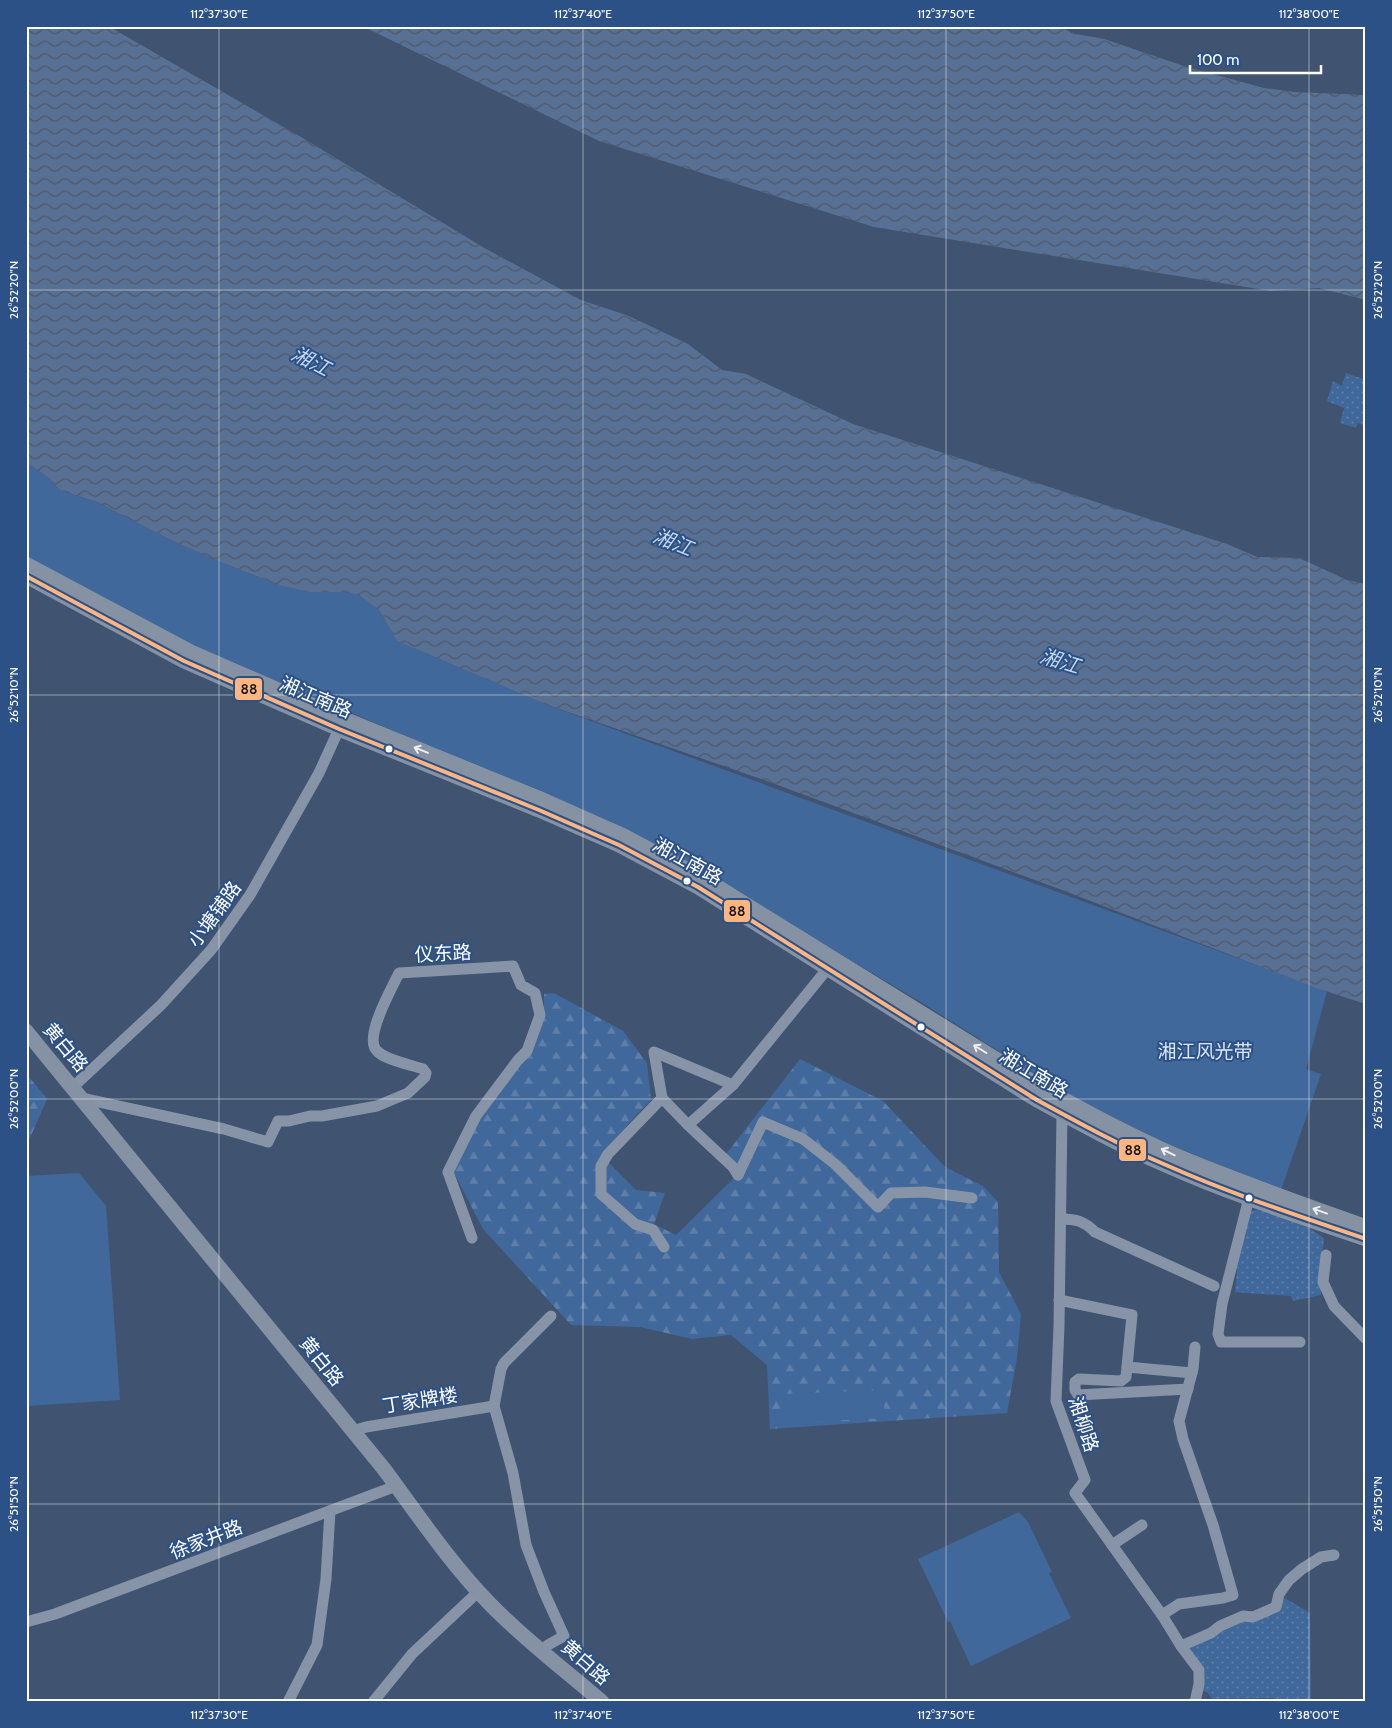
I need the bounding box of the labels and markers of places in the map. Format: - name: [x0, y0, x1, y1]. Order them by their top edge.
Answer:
- unlabelled marker: [384, 744, 394, 754]
- unlabelled marker: [682, 876, 692, 886]
- unlabelled marker: [916, 1022, 926, 1032]
- unlabelled marker: [1244, 1193, 1254, 1203]

